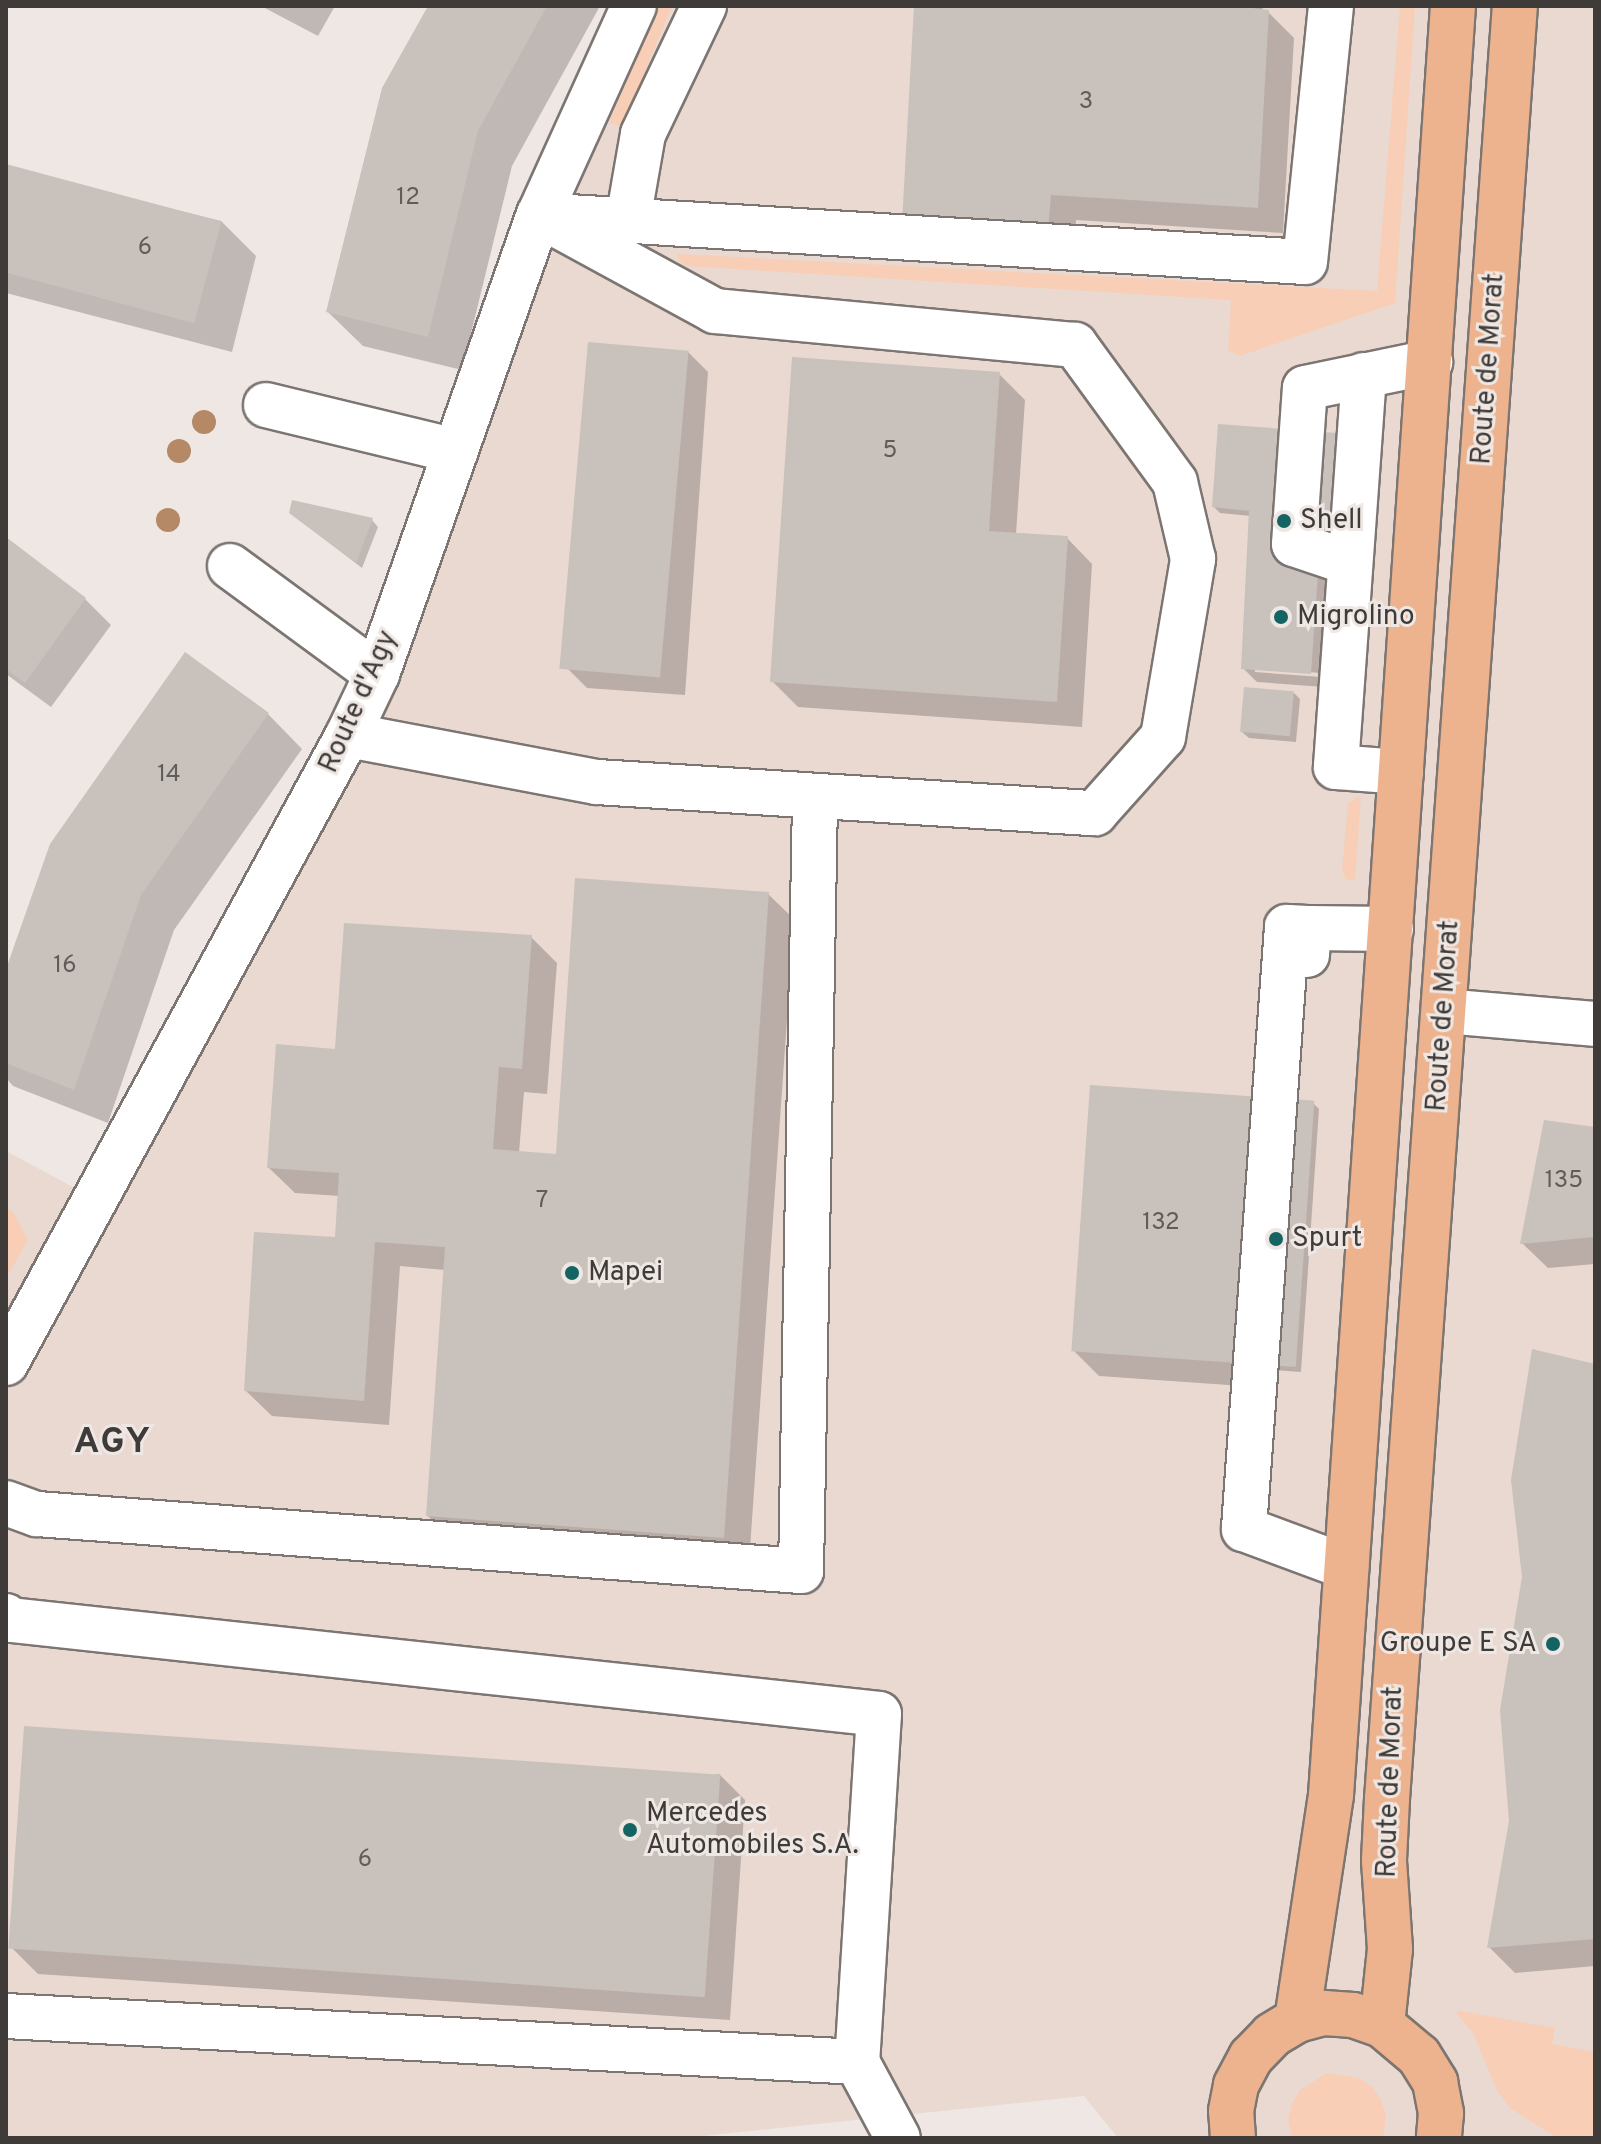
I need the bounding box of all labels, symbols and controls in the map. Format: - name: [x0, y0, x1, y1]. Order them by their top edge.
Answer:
- house number: 3: [1079, 89, 1093, 117]
- house number: 12: [396, 185, 420, 213]
- house number: 6: [138, 235, 152, 263]
- street label: Route de Morat: [1466, 272, 1512, 466]
- house number: 5: [883, 438, 897, 466]
- place label: Shell: [1300, 504, 1363, 538]
- marker: Shell: [1275, 512, 1293, 530]
- place label: Migrolino: [1297, 600, 1415, 634]
- marker: Migrolino: [1272, 608, 1290, 626]
- street label: Route d'Agy: [313, 625, 405, 779]
- house number: 14: [157, 762, 181, 790]
- street label: Route de Morat: [1421, 919, 1467, 1113]
- house number: 16: [53, 953, 77, 981]
- house number: 135: [1545, 1168, 1583, 1196]
- house number: 7: [536, 1188, 548, 1216]
- house number: 132: [1142, 1210, 1180, 1238]
- place label: Spurt: [1292, 1222, 1362, 1256]
- marker: Spurt: [1267, 1230, 1285, 1248]
- place label: Mapei: [588, 1256, 663, 1290]
- marker: Mapei: [563, 1264, 581, 1282]
- district label: AGY: [74, 1422, 152, 1466]
- place label: Groupe E SA: [1380, 1627, 1537, 1661]
- marker: Groupe E SA: [1544, 1635, 1562, 1653]
- street label: Route de Morat: [1371, 1686, 1411, 1878]
- place label: Mercedes Automobiles S.A.: [646, 1797, 859, 1863]
- marker: Mercedes Automobiles S.A.: [621, 1821, 639, 1839]
- house number: 6: [358, 1847, 372, 1875]

